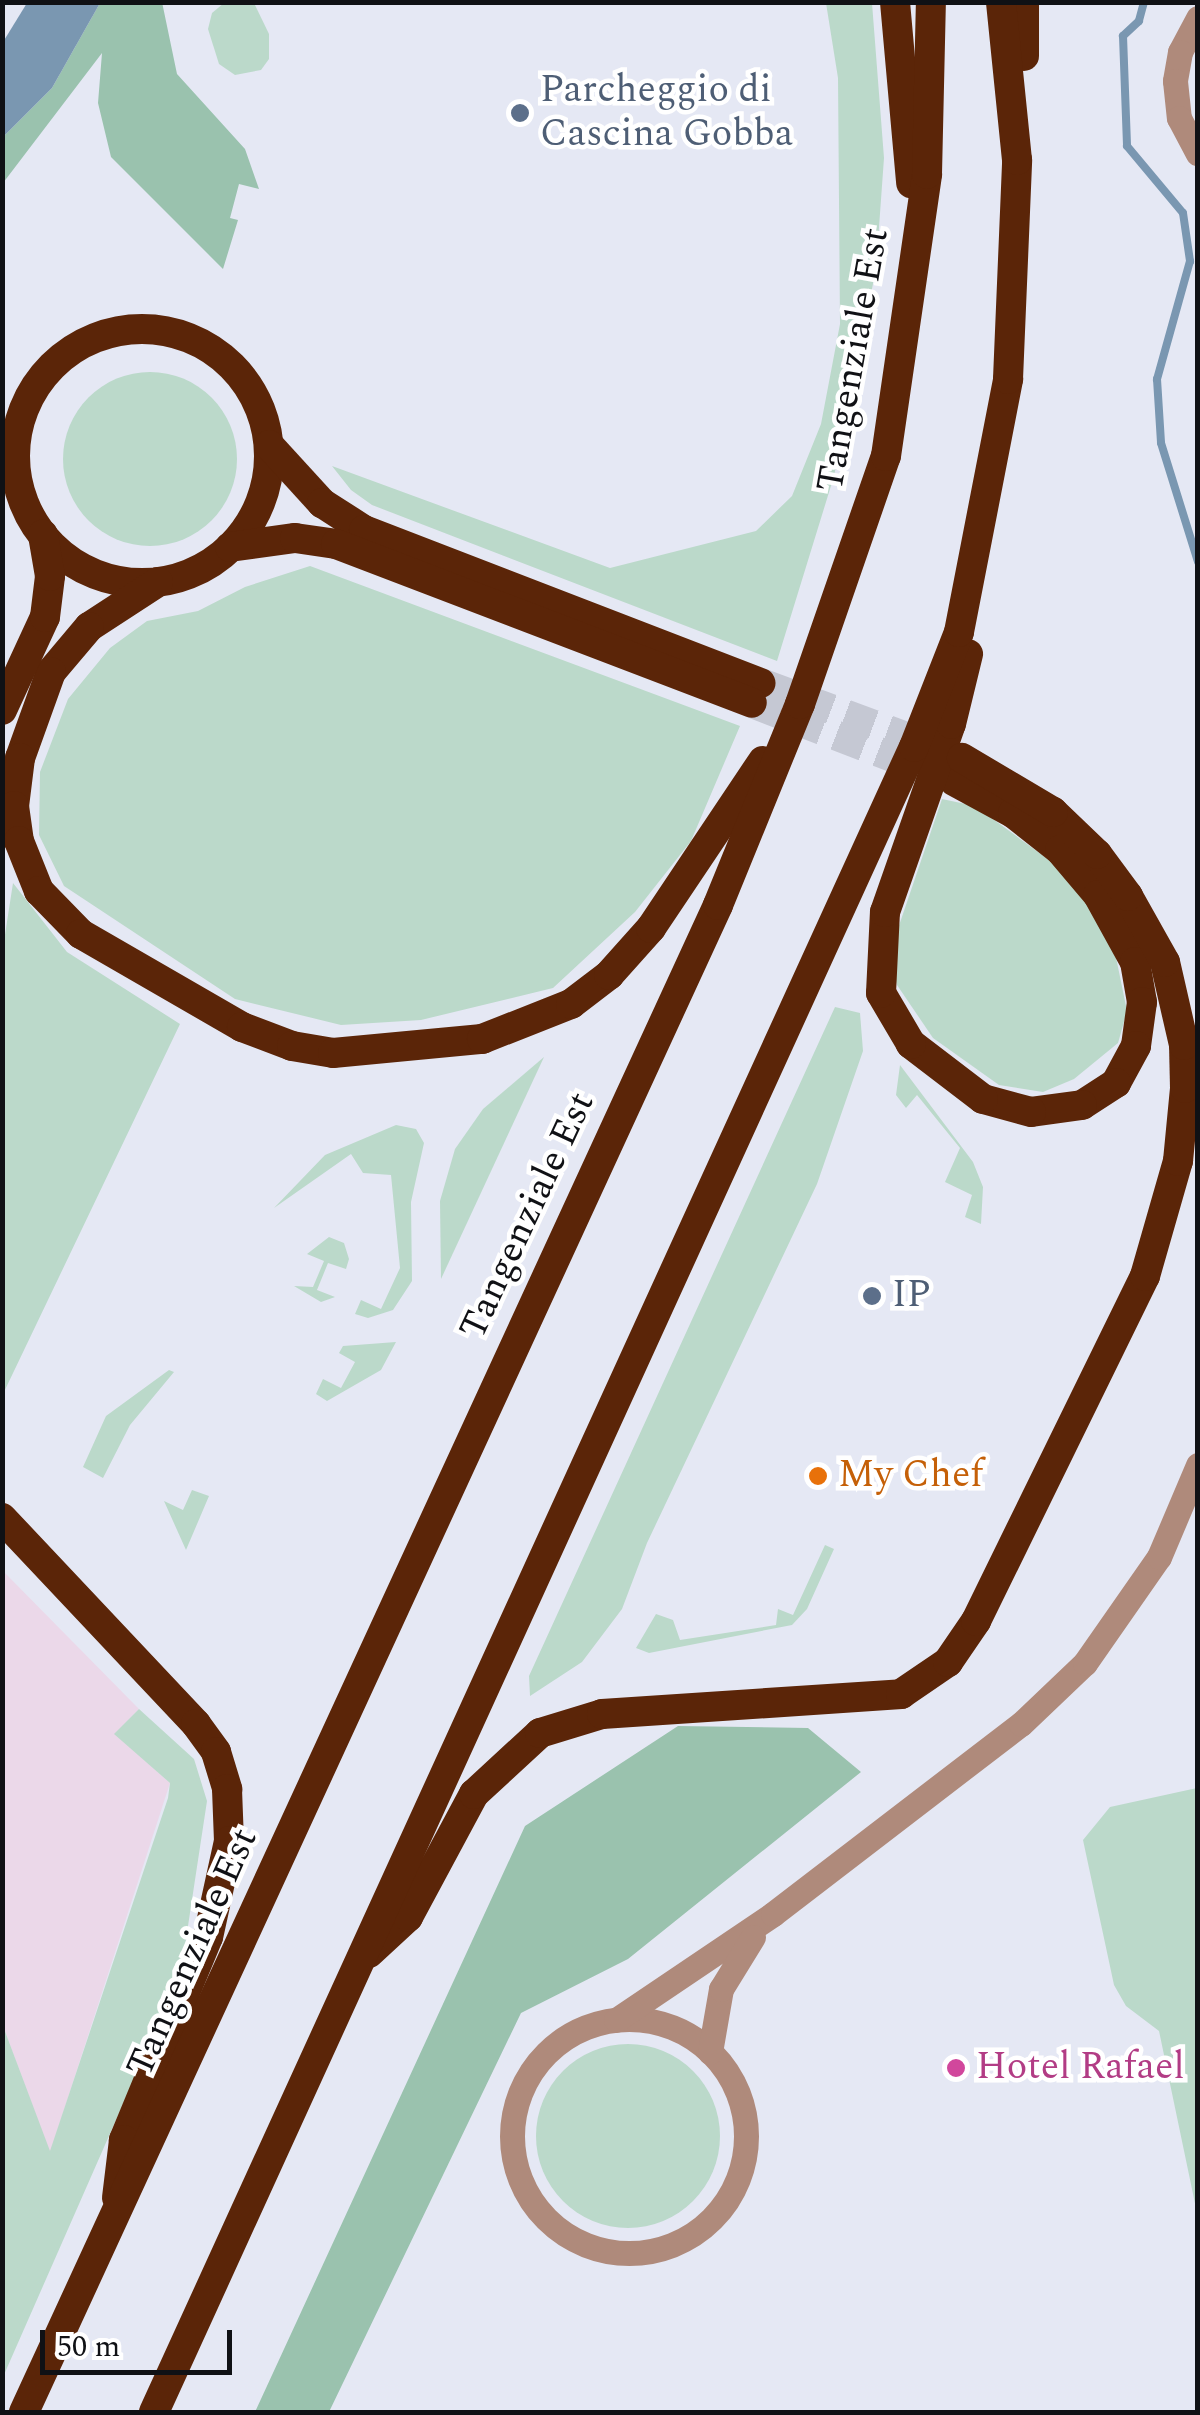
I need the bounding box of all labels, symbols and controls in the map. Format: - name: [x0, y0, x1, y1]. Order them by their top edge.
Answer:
- place label: Parcheggio di Cascina Gobba: [540, 68, 793, 157]
- marker: Parcheggio di Cascina Gobba: [509, 102, 531, 124]
- street label: Tangenziale Est: [808, 224, 900, 496]
- street label: Tangenziale Est: [451, 1085, 605, 1347]
- place label: IP: [892, 1273, 931, 1319]
- marker: IP: [861, 1285, 883, 1307]
- place label: My Chef: [838, 1453, 983, 1499]
- marker: My Chef: [807, 1465, 829, 1487]
- street label: Tangenziale Est: [118, 1822, 268, 2084]
- place label: Hotel Rafael: [976, 2045, 1185, 2091]
- marker: Hotel Rafael: [945, 2057, 967, 2079]
- scale bar: [45, 2310, 238, 2372]
- text: 50 m: [57, 2324, 120, 2370]

